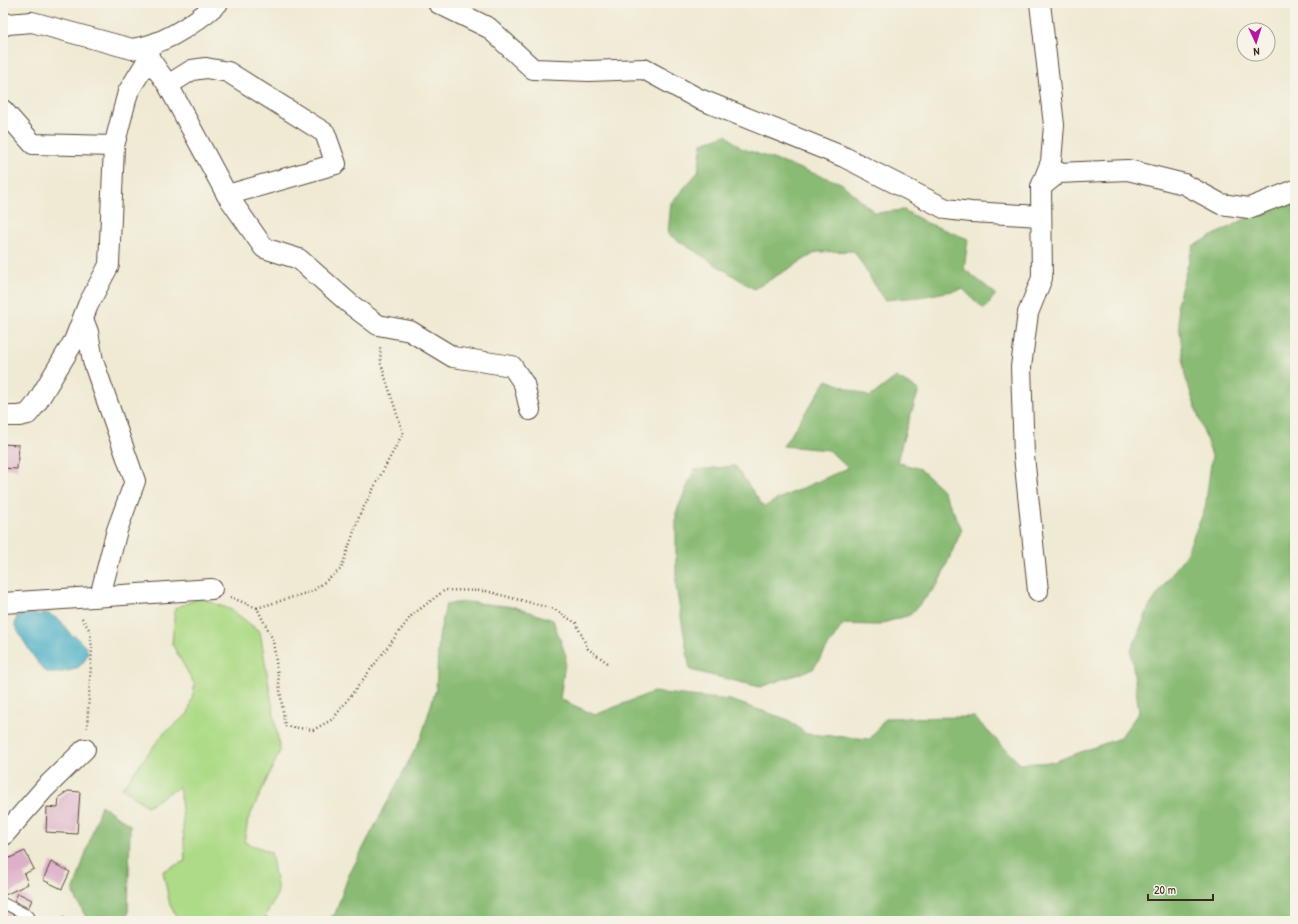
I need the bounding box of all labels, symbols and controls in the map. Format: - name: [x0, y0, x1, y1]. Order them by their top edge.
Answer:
- north arrow: [1236, 22, 1276, 62]
- text: N: [1253, 45, 1260, 59]
- scale bar: [1148, 876, 1213, 902]
- text: 20 m: [1154, 881, 1176, 898]

